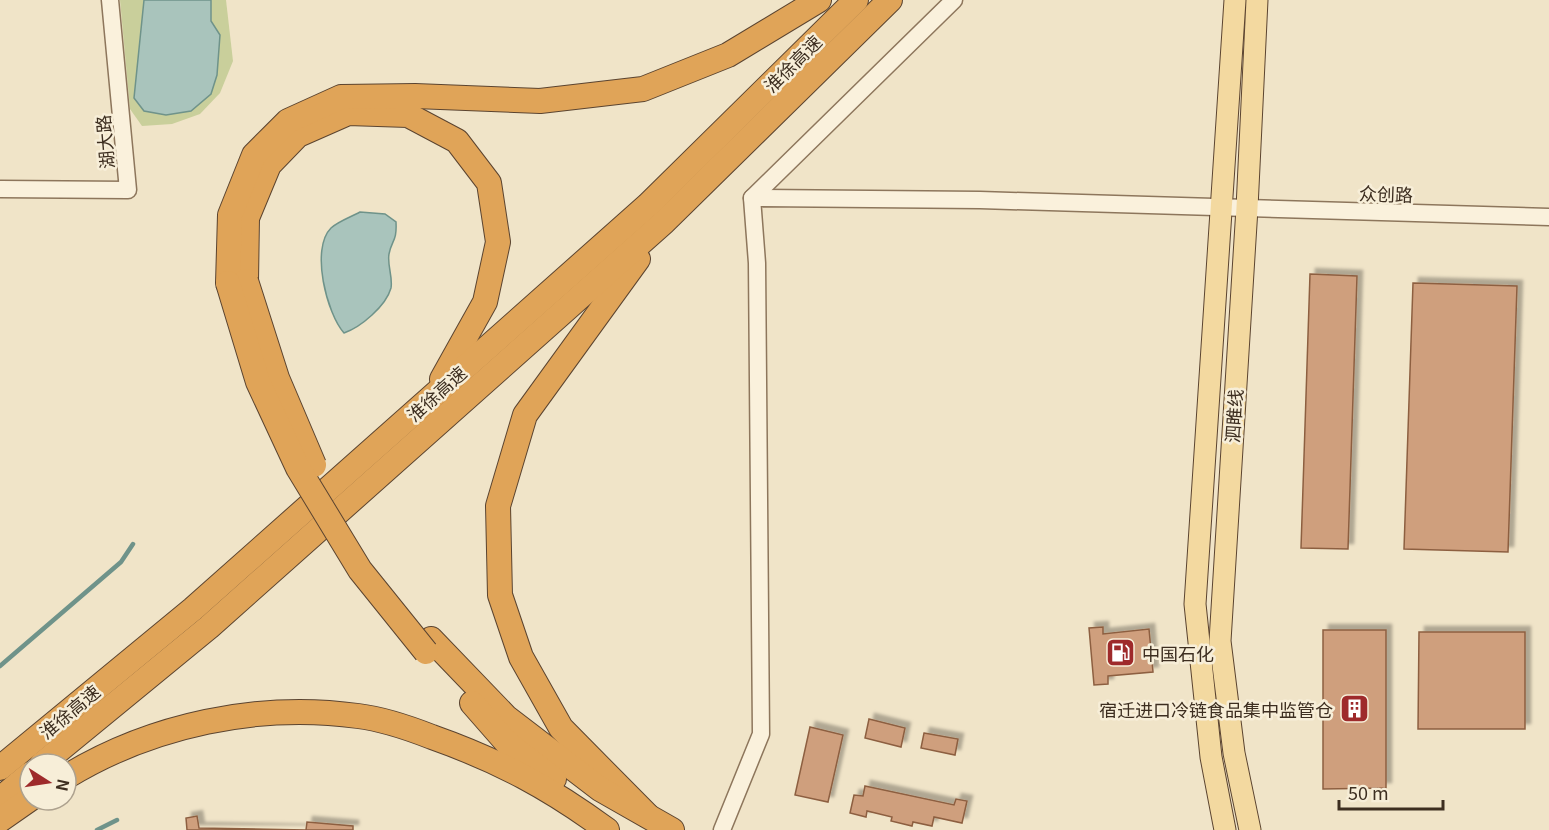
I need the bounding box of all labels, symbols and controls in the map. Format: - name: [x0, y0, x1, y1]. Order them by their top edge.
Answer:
- street label: 淮徐高速: [757, 28, 827, 98]
- street label: 湖大路: [89, 114, 119, 170]
- street label: 众创路: [1359, 179, 1413, 207]
- street label: 淮徐高速: [401, 359, 471, 427]
- street label: 泗睢线: [1218, 388, 1248, 444]
- fuel station icon: 中国石化: [1105, 637, 1137, 669]
- place label: 中国石化: [1142, 640, 1214, 666]
- street label: 淮徐高速: [33, 678, 105, 744]
- building icon: 宿迁进口冷链食品集中监管仓: [1338, 693, 1370, 725]
- place label: 宿迁进口冷链食品集中监管仓: [1099, 696, 1333, 722]
- north arrow: [18, 752, 78, 812]
- scale bar: [1339, 773, 1442, 811]
- text: N: [51, 777, 77, 794]
- text: 50 m: [1348, 779, 1389, 805]

